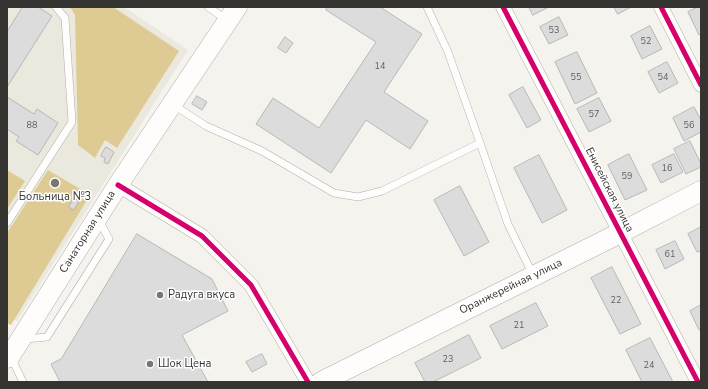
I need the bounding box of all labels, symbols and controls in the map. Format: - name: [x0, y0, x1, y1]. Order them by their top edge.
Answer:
- house number: 53: [549, 26, 559, 36]
- house number: 52: [641, 37, 651, 47]
- house number: 14: [375, 62, 385, 72]
- house number: 55: [571, 73, 581, 83]
- house number: 54: [658, 73, 668, 83]
- house number: 57: [589, 110, 599, 120]
- house number: 88: [27, 121, 37, 131]
- house number: 56: [684, 121, 694, 131]
- street label: Енисейская улица: [582, 145, 636, 235]
- house number: 16: [662, 164, 672, 174]
- house number: 59: [622, 172, 632, 182]
- marker: Больница №3: [49, 177, 61, 189]
- street label: Санаторная улица: [57, 188, 119, 276]
- place label: Больница №3: [19, 190, 91, 204]
- house number: 61: [665, 250, 675, 260]
- street label: Оранжерейная улица: [457, 256, 565, 318]
- place label: Радуга вкуса: [168, 288, 235, 302]
- marker: Радуга вкуса: [155, 290, 165, 300]
- house number: 22: [611, 296, 621, 306]
- house number: 21: [514, 321, 524, 331]
- house number: 23: [443, 355, 453, 365]
- place label: Шок Цена: [158, 357, 211, 371]
- marker: Шок Цена: [145, 359, 155, 369]
- house number: 24: [644, 361, 654, 371]

